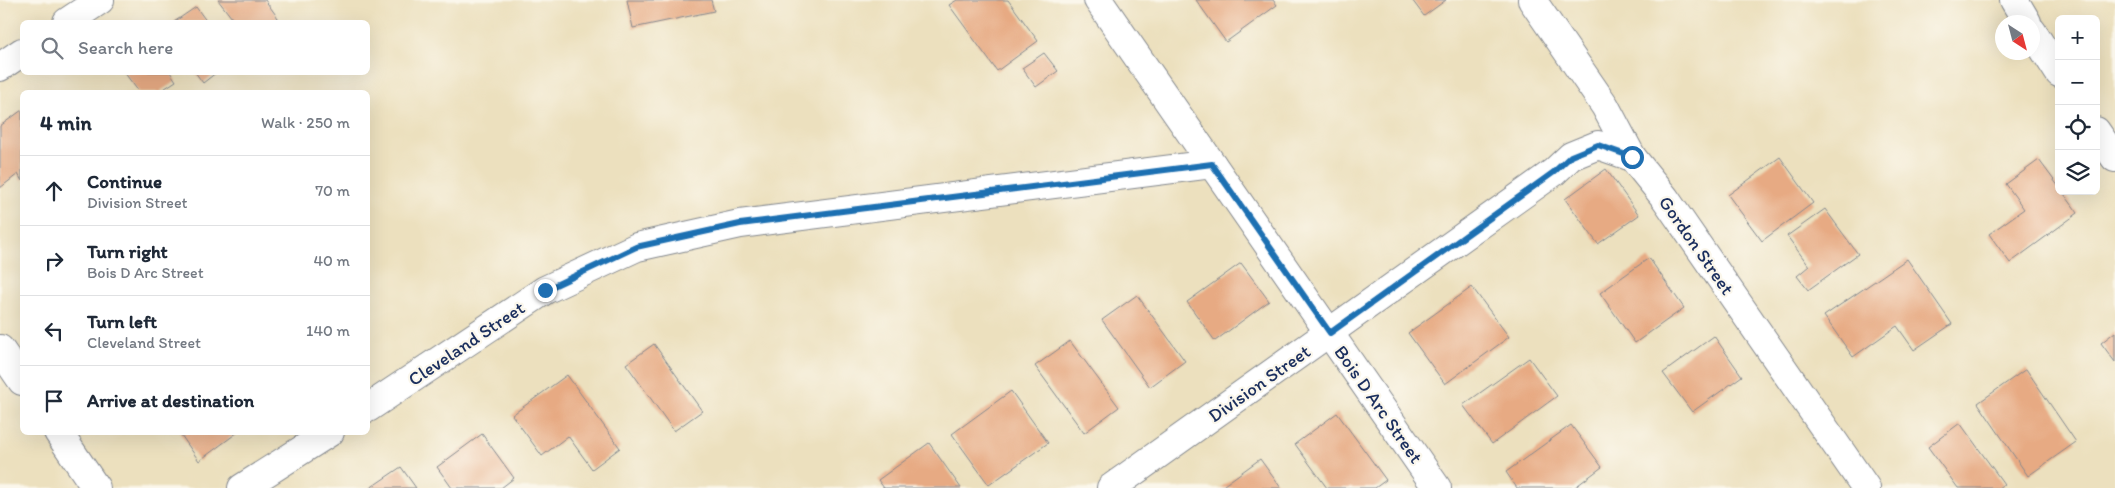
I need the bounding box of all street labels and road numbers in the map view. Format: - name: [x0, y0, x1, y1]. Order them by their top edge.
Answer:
- street label: Gordon Street: [1654, 191, 1739, 299]
- street label: Cleveland Street: [404, 296, 529, 391]
- street label: Division Street: [1204, 340, 1315, 427]
- street label: Bois D Arc Street: [1329, 341, 1428, 468]

